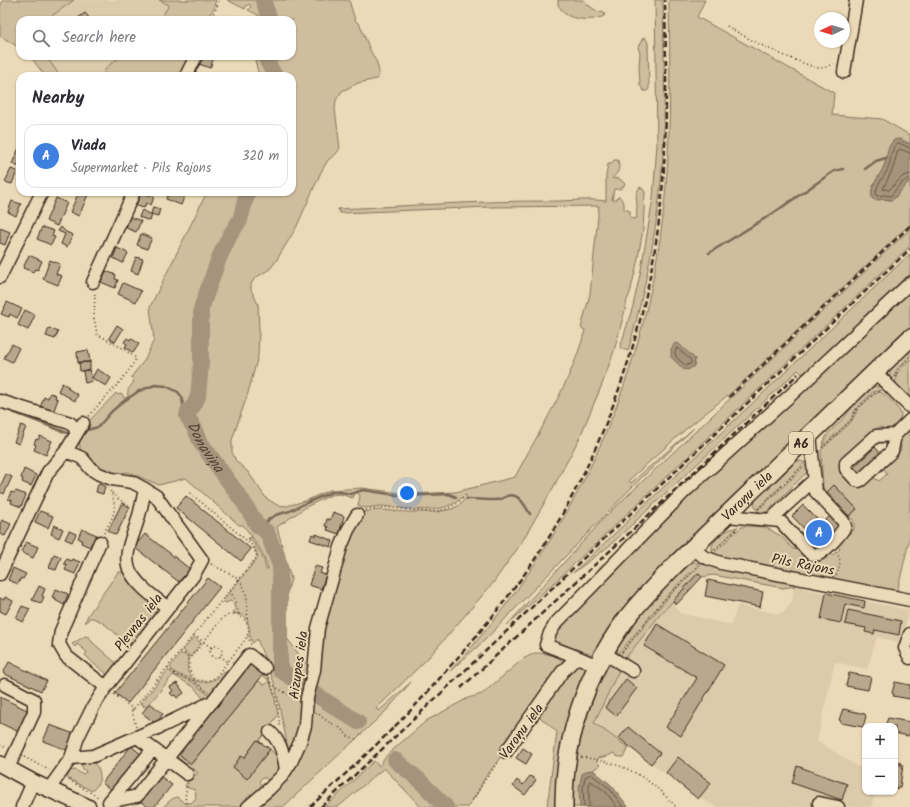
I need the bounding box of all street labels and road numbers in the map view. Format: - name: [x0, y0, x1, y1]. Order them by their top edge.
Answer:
- road number: A6: [789, 432, 813, 454]
- street label: Varoņu iela: [717, 466, 778, 527]
- street label: Pils Rajons: [769, 548, 836, 582]
- street label: Pļevnas iela: [109, 589, 168, 656]
- street label: Aizupes iela: [283, 629, 315, 701]
- street label: Varoņu iela: [494, 699, 550, 764]

